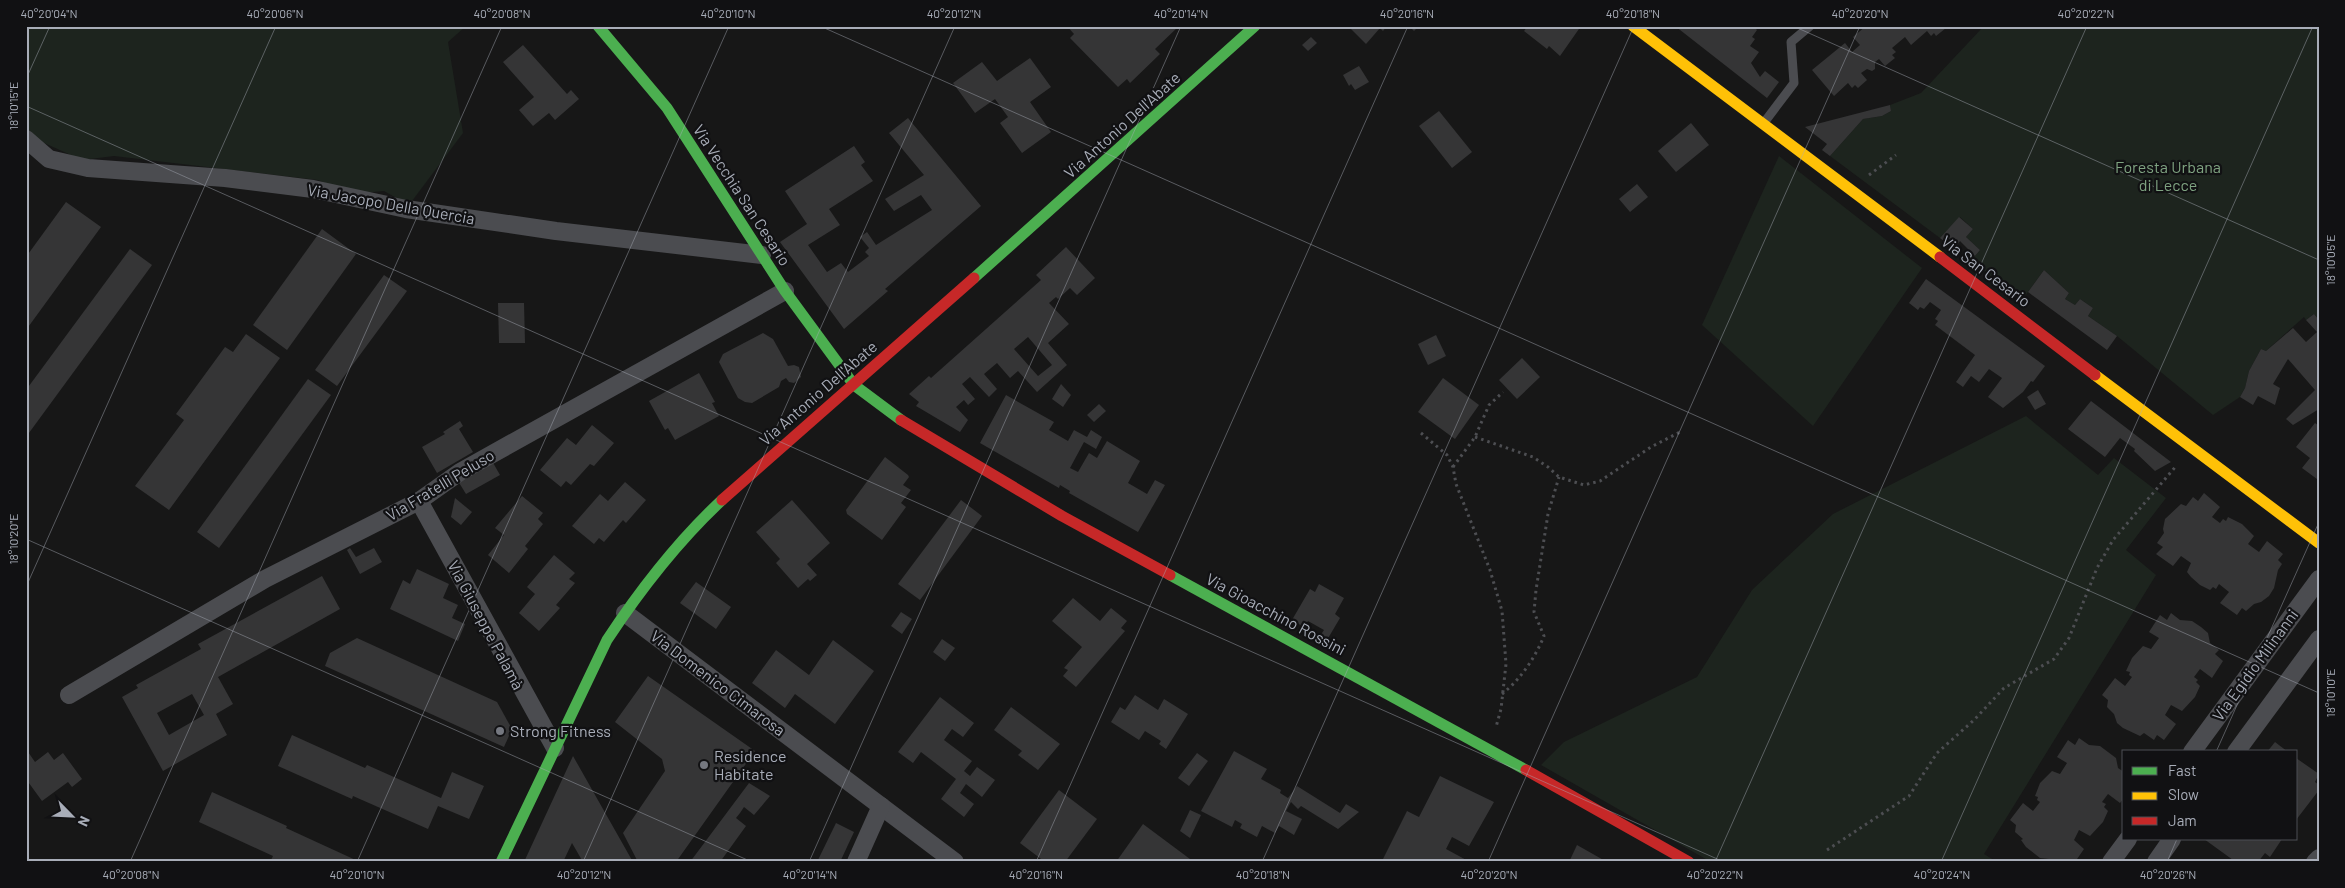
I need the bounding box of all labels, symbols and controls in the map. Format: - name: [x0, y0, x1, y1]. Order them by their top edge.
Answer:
- text: 40°20'04"N: [20, 6, 78, 20]
- text: 40°20'06"N: [247, 6, 304, 20]
- text: 40°20'08"N: [473, 6, 531, 20]
- text: 40°20'10"N: [700, 6, 756, 20]
- text: 40°20'12"N: [927, 6, 981, 20]
- text: 40°20'14"N: [1154, 6, 1208, 20]
- text: 40°20'16"N: [1380, 6, 1434, 20]
- text: 40°20'18"N: [1606, 6, 1660, 20]
- text: 40°20'20"N: [1831, 6, 1889, 20]
- text: 40°20'22"N: [2058, 6, 2114, 20]
- street label: Via Antonio Dell'Abate: [1060, 67, 1184, 182]
- text: 18°10'15"E: [6, 82, 20, 130]
- street label: Via Vecchia San Cesario: [690, 121, 795, 269]
- park label: Foresta Urbana di Lecce: [2115, 157, 2221, 194]
- street label: Via Jacopo Della Quercia: [306, 179, 476, 228]
- street label: Via San Cesario: [1938, 231, 2035, 310]
- text: 18°10'05"E: [2323, 235, 2337, 285]
- street label: Via Antonio Dell'Abate: [755, 336, 880, 449]
- street label: Via Fratelli Peluso: [382, 445, 497, 524]
- text: 18°10'20"E: [6, 513, 20, 565]
- street label: Via Giuseppe Palamà: [444, 557, 529, 693]
- street label: Via Gioacchino Rossini: [1203, 569, 1349, 659]
- street label: Via Egidio Milinanni: [2208, 605, 2301, 724]
- street label: Via Domenico Cimarosa: [647, 626, 789, 739]
- text: 18°10'10"E: [2323, 669, 2337, 717]
- place label: Strong Fitness: [510, 721, 611, 740]
- marker: Strong Fitness: [494, 725, 506, 737]
- place label: Residence Habitate: [714, 746, 786, 783]
- legend: [2122, 750, 2298, 840]
- marker: Residence Habitate: [698, 759, 710, 771]
- text: Fast: [2168, 761, 2196, 779]
- text: Slow: [2168, 785, 2199, 803]
- north arrow: [48, 790, 98, 840]
- text: Jam: [2168, 811, 2197, 829]
- text: N: [75, 814, 94, 829]
- text: 40°20'08"N: [102, 867, 160, 881]
- text: 40°20'10"N: [329, 867, 385, 881]
- text: 40°20'12"N: [557, 867, 611, 881]
- text: 40°20'14"N: [783, 867, 837, 881]
- text: 40°20'16"N: [1009, 867, 1063, 881]
- text: 40°20'18"N: [1236, 867, 1290, 881]
- text: 40°20'20"N: [1460, 867, 1518, 881]
- text: 40°20'22"N: [1687, 867, 1743, 881]
- text: 40°20'24"N: [1914, 867, 1970, 881]
- text: 40°20'26"N: [2140, 867, 2196, 881]

